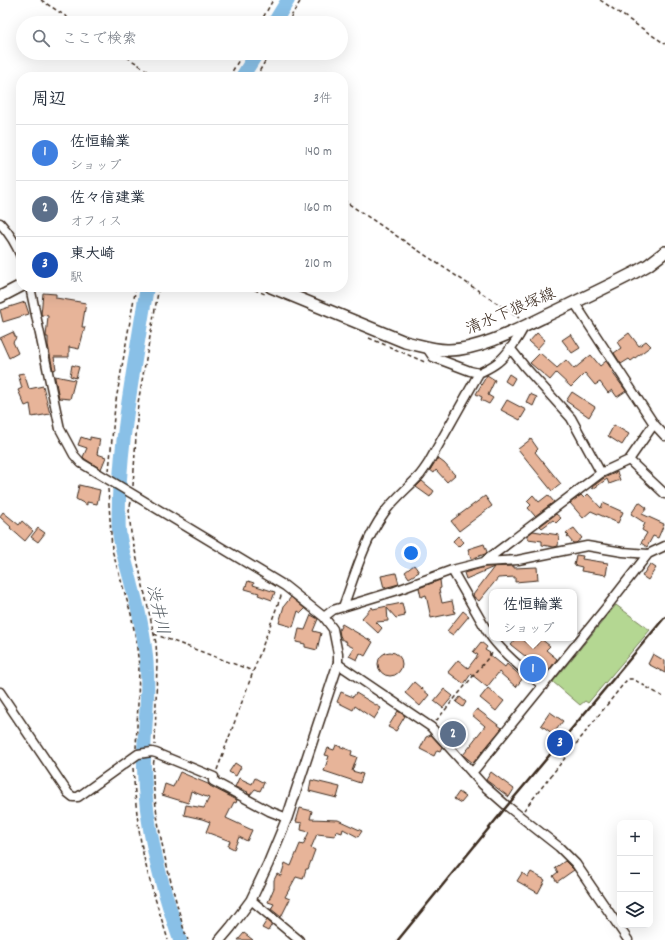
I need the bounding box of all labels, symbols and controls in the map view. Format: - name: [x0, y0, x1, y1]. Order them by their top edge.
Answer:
- search box: [16, 16, 348, 60]
- icon: search: [30, 27, 52, 49]
- text: ここで検索: [62, 29, 137, 51]
- text: 周辺: [32, 89, 66, 113]
- text: 3件: [313, 90, 332, 109]
- text: 佐恒輪業: [70, 132, 130, 154]
- text: 1: [44, 143, 46, 162]
- text: 140 m: [305, 143, 332, 162]
- text: ショップ: [70, 157, 121, 176]
- text: 佐々信建業: [70, 188, 145, 210]
- text: 2: [42, 199, 48, 218]
- text: 160 m: [304, 199, 332, 218]
- text: オフィス: [70, 213, 122, 232]
- text: 東大崎: [70, 244, 115, 266]
- text: 3: [42, 255, 48, 274]
- text: 210 m: [304, 255, 332, 274]
- text: 駅: [70, 269, 83, 288]
- street label: 清水下狼塚線: [462, 283, 560, 341]
- your location: [401, 543, 421, 563]
- water label: 渋井川: [139, 582, 173, 638]
- popup: [489, 589, 577, 641]
- text: 佐恒輪業: [503, 595, 563, 617]
- text: ショップ: [503, 620, 554, 639]
- pin: 1: [520, 654, 546, 684]
- pin: 2: [440, 719, 466, 749]
- pin: 3: [547, 728, 573, 758]
- map controls: [617, 820, 653, 928]
- button: +: [617, 820, 653, 856]
- button: −: [617, 856, 653, 892]
- button: layers: [617, 892, 653, 928]

